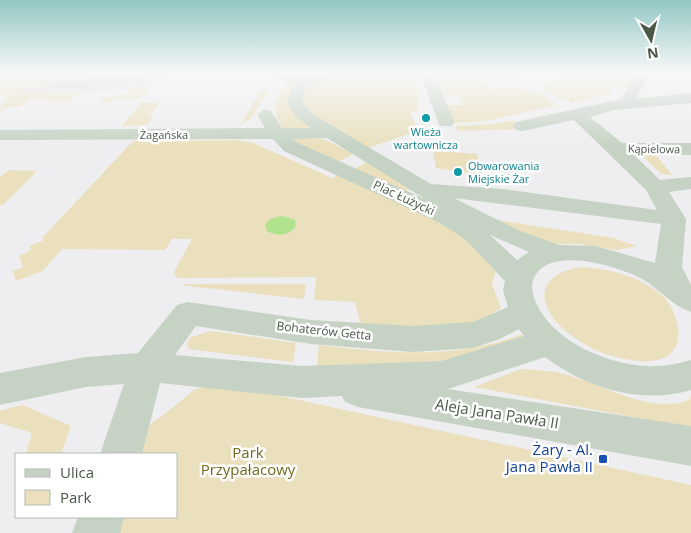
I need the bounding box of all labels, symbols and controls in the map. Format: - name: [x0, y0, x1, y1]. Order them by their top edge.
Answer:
- north arrow: [626, 15, 676, 65]
- text: N: [646, 43, 660, 64]
- marker: Wieża wartownicza: [420, 112, 432, 124]
- place label: Wieża wartownicza: [394, 124, 458, 152]
- street label: Żagańska: [140, 127, 188, 142]
- street label: Kąpielowa: [628, 141, 680, 156]
- place label: Obwarowania Miejskie Żar: [468, 158, 539, 186]
- marker: Obwarowania Miejskie Żar: [452, 166, 464, 178]
- street label: Plac Łużycki: [371, 176, 438, 219]
- street label: Bohaterów Getta: [276, 317, 372, 344]
- street label: Aleja Jana Pawła II: [434, 393, 560, 433]
- place label: Żary - Al. Jana Pawła II: [504, 439, 593, 476]
- park label: Park Przypałacowy: [201, 442, 296, 479]
- legend: [15, 453, 178, 518]
- marker: Żary - Al. Jana Pawła II: [597, 453, 609, 465]
- text: Ulica: [60, 462, 94, 482]
- text: Park: [60, 487, 91, 507]

